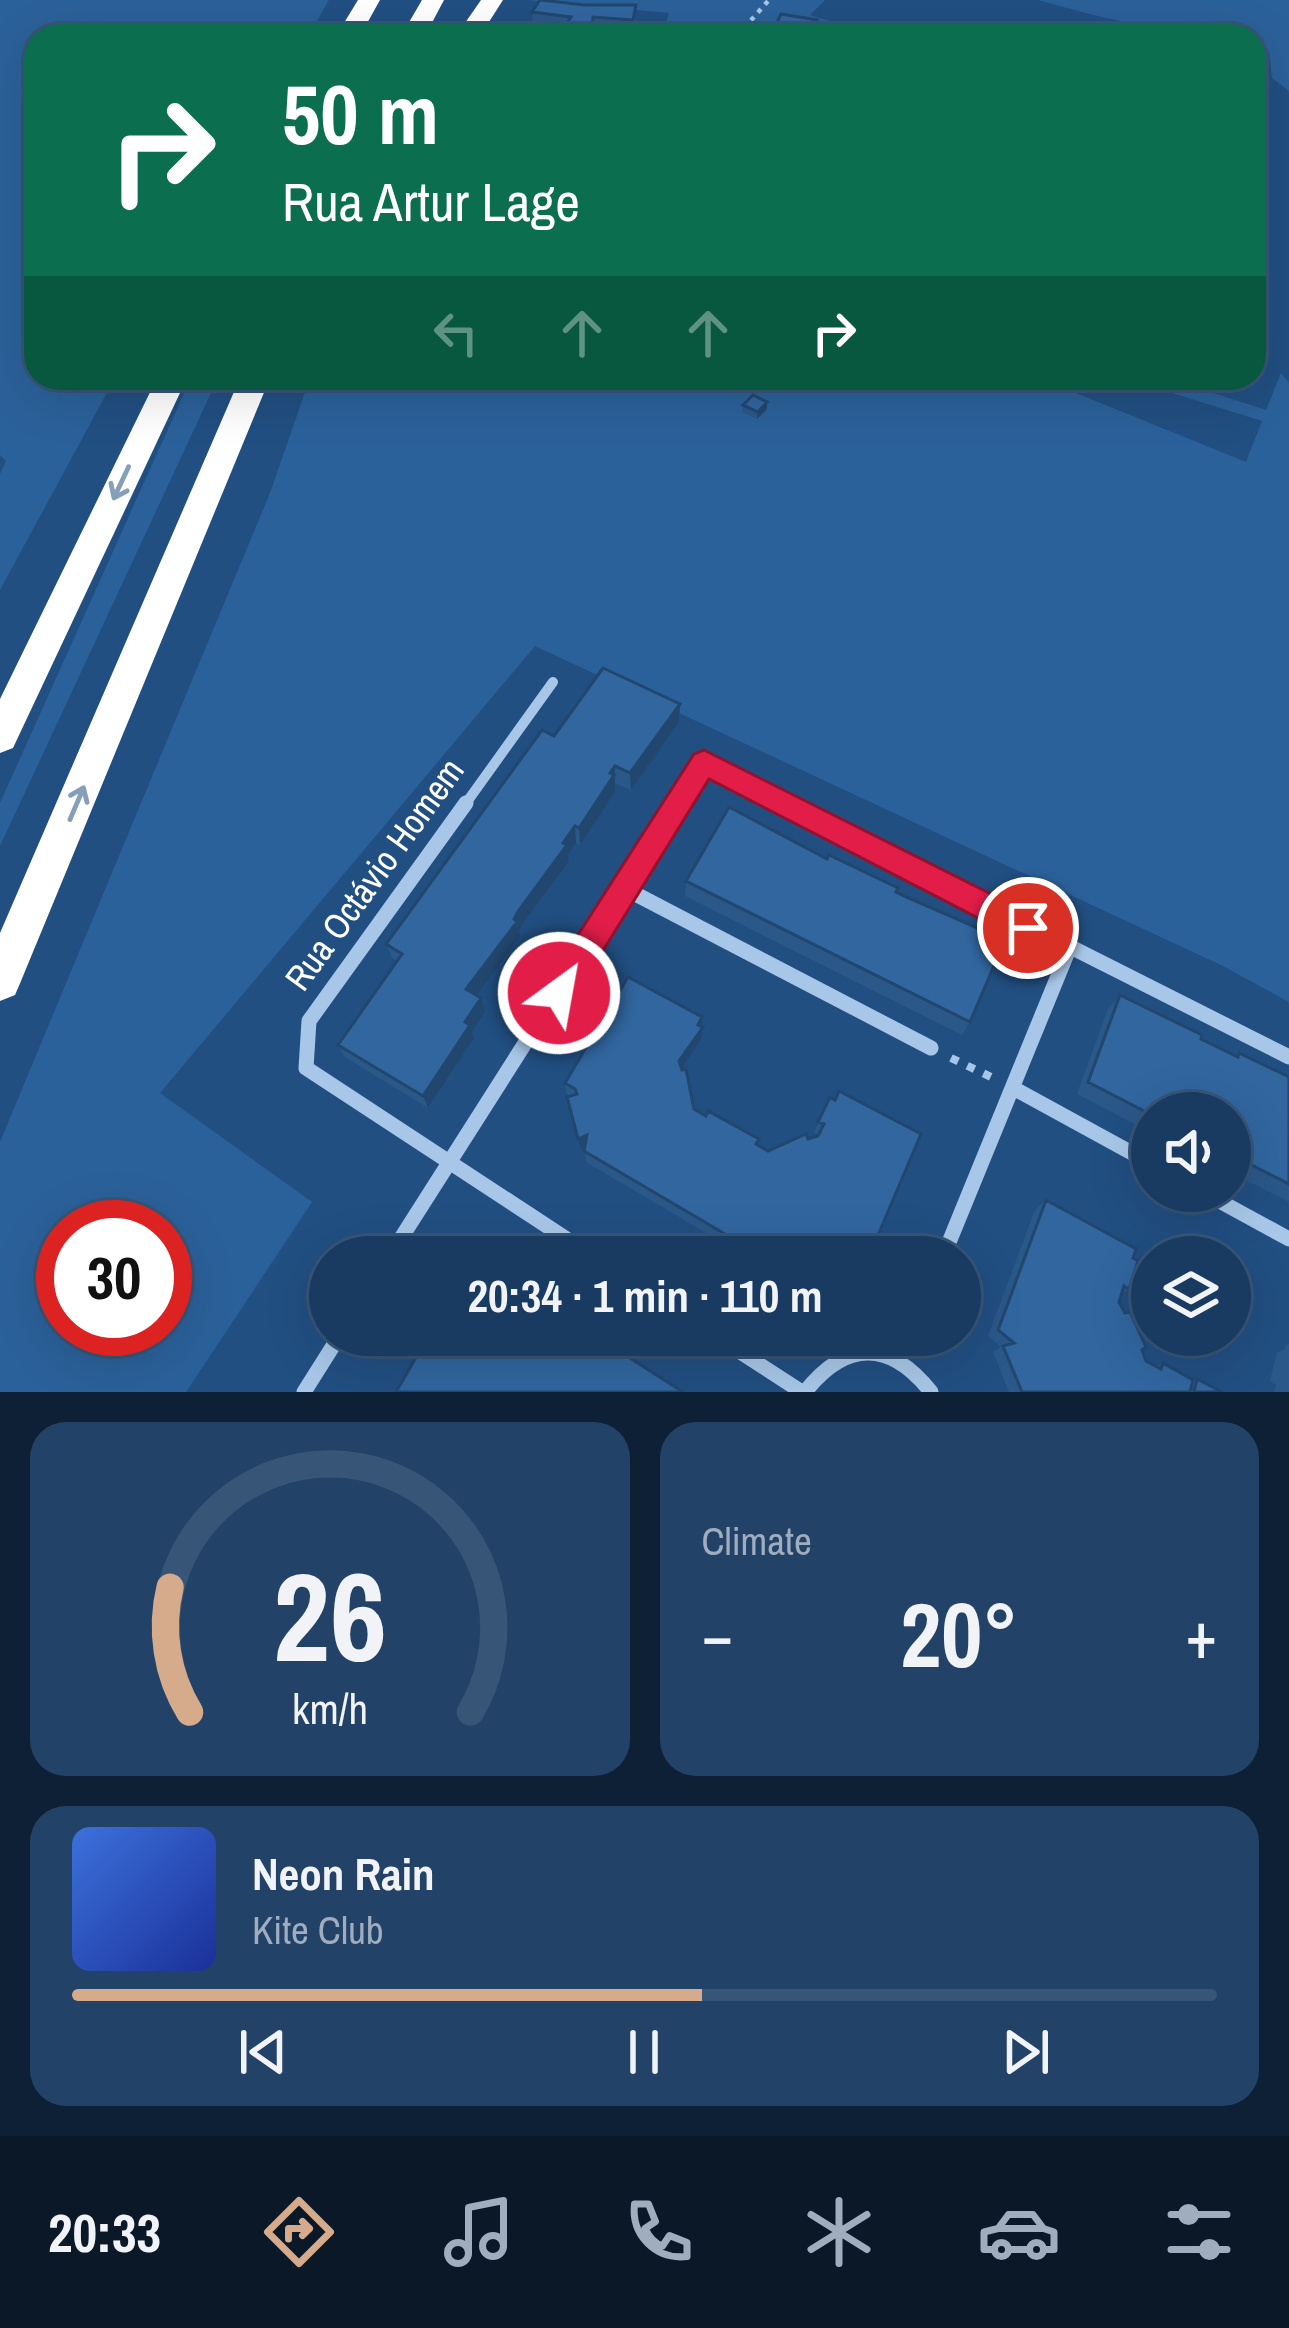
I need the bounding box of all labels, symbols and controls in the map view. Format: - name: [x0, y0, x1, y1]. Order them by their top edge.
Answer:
- text: 50 m: [282, 57, 439, 170]
- icon: right: [84, 72, 240, 228]
- text: Rua Artur Lage: [282, 165, 580, 238]
- icon: left: [423, 300, 489, 366]
- icon: ahead: [549, 300, 615, 366]
- icon: ahead: [675, 300, 741, 366]
- icon: right: [801, 300, 867, 366]
- one-way arrow: [109, 464, 131, 500]
- street label: Rua Octávio Homem: [274, 748, 474, 1000]
- one-way arrow: [68, 785, 89, 822]
- pin: [977, 877, 1079, 979]
- icon: arrive: [995, 895, 1061, 961]
- position arrow: [496, 930, 622, 1056]
- map controls: [1131, 1092, 1251, 1356]
- button: sound: [1131, 1092, 1251, 1212]
- speed limit sign: 30: [36, 1200, 192, 1356]
- button: layers: [1131, 1236, 1251, 1356]
- text: 20:34 · 1 min · 110 m: [468, 1265, 822, 1326]
- text: Climate: [702, 1515, 812, 1567]
- text: 26: [273, 1532, 387, 1700]
- text: 20°: [900, 1574, 1018, 1695]
- text: −: [702, 1590, 733, 1679]
- text: +: [1185, 1590, 1217, 1679]
- text: km/h: [292, 1680, 368, 1737]
- text: Neon Rain: [252, 1843, 434, 1904]
- text: Kite Club: [252, 1904, 384, 1956]
- icon: previous: [230, 2019, 296, 2085]
- icon: pause: [611, 2019, 677, 2085]
- icon: next: [993, 2019, 1059, 2085]
- icon: directions: [257, 2190, 341, 2274]
- icon: music: [437, 2190, 521, 2274]
- icon: phone: [617, 2190, 701, 2274]
- icon: climate: [797, 2190, 881, 2274]
- icon: car: [977, 2190, 1061, 2274]
- icon: filters: [1157, 2190, 1241, 2274]
- text: 20:33: [48, 2196, 161, 2269]

